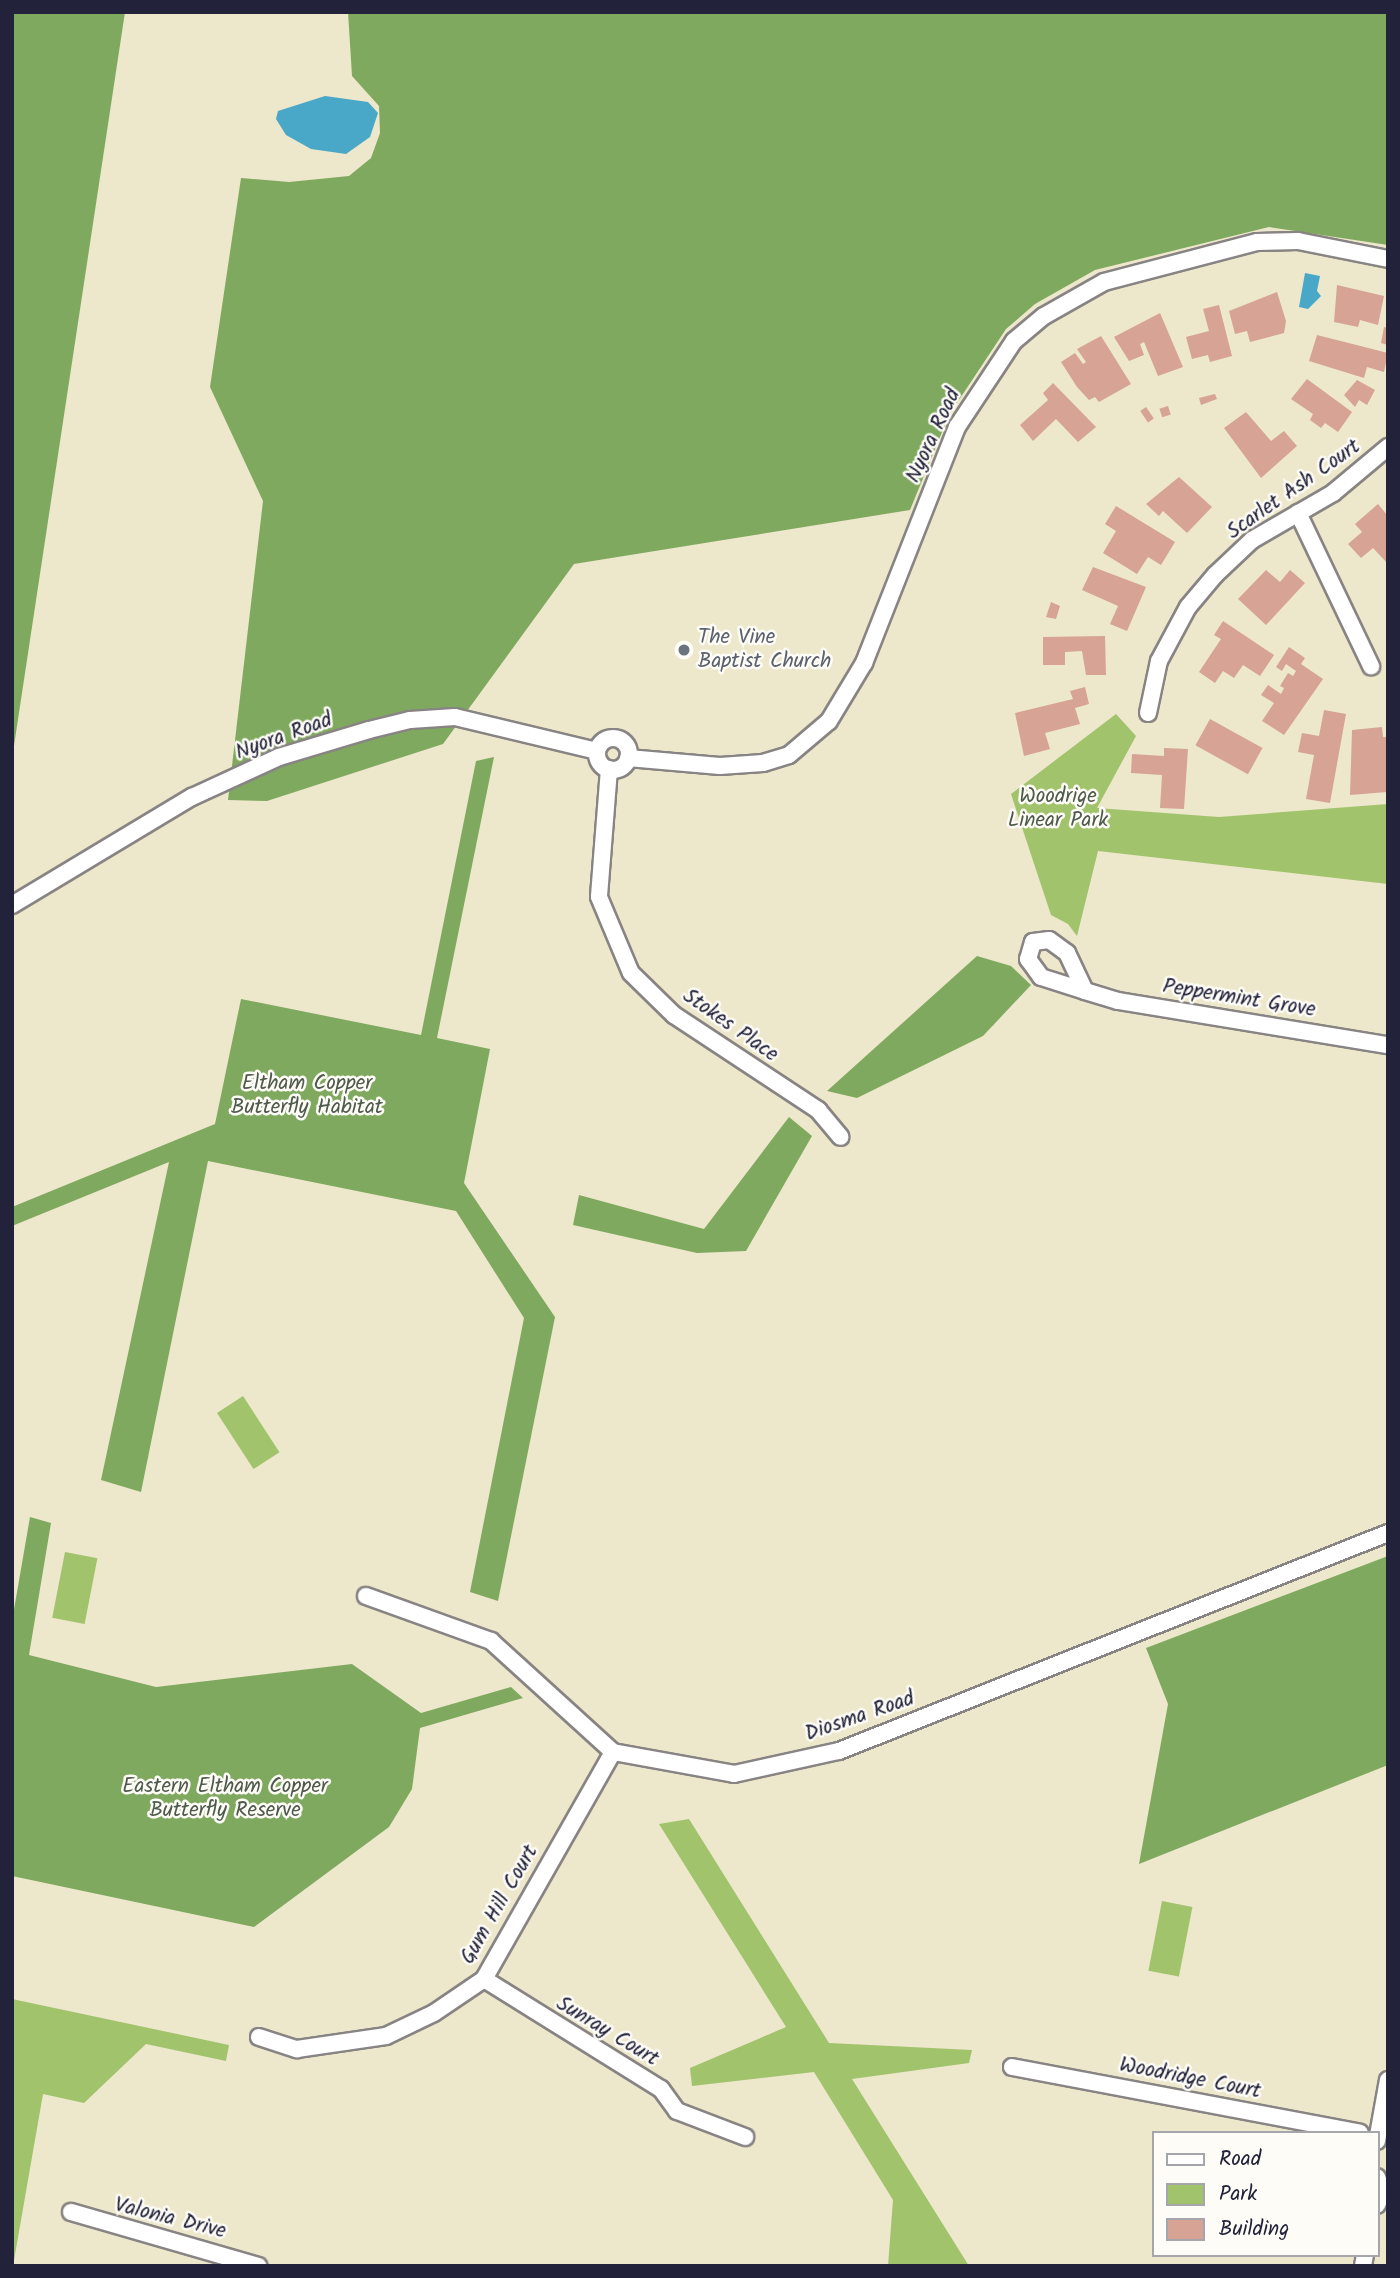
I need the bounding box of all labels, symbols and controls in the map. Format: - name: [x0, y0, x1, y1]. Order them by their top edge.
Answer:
- street label: Nyora Road: [901, 385, 967, 487]
- street label: Scarlet Ash Court: [1222, 435, 1366, 545]
- place label: The Vine Baptist Church: [698, 625, 831, 675]
- marker: The Vine Baptist Church: [676, 642, 692, 658]
- street label: Nyora Road: [232, 708, 336, 766]
- park label: Woodrige Linear Park: [1008, 784, 1108, 834]
- street label: Peppermint Grove: [1161, 974, 1317, 1024]
- street label: Stokes Place: [677, 984, 783, 1068]
- park label: Eltham Copper Butterfly Habitat: [231, 1071, 383, 1121]
- street label: Diosma Road: [802, 1687, 918, 1747]
- park label: Eastern Eltham Copper Butterfly Reserve: [122, 1774, 328, 1824]
- street label: Gum Hill Court: [456, 1841, 544, 1969]
- street label: Sunray Court: [551, 1992, 663, 2072]
- street label: Woodridge Court: [1117, 2053, 1263, 2105]
- legend: [1152, 2131, 1379, 2257]
- text: Road: [1219, 2143, 1261, 2176]
- text: Park: [1219, 2178, 1257, 2211]
- street label: Valonia Drive: [112, 2193, 228, 2245]
- text: Building: [1219, 2213, 1289, 2246]

